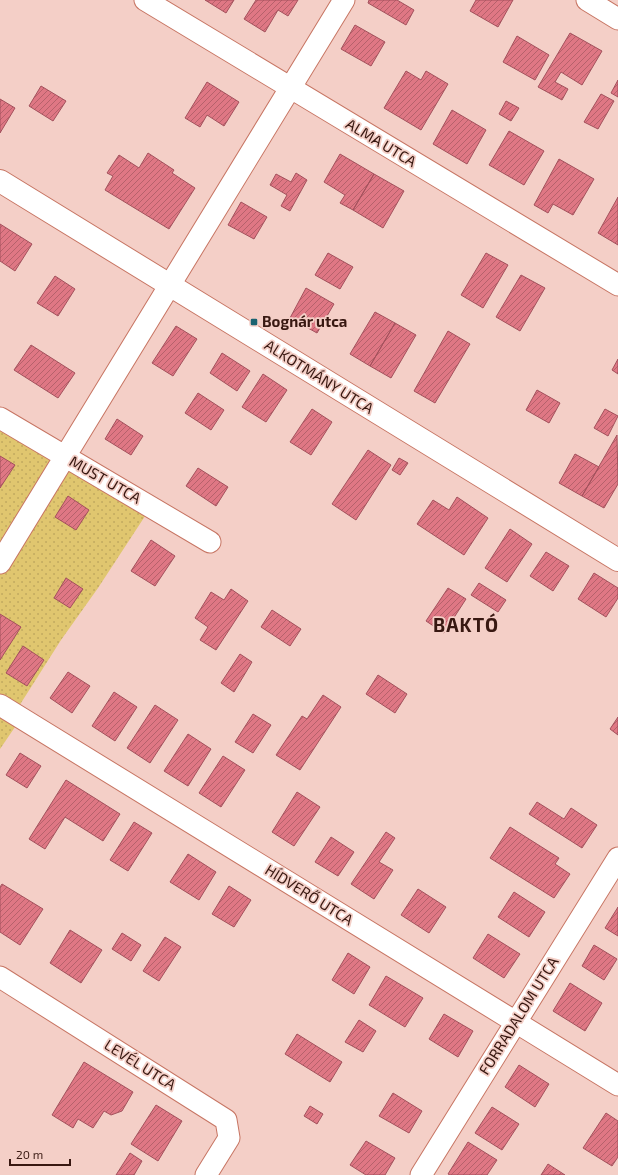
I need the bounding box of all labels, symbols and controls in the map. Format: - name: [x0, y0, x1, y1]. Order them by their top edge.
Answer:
- street label: ALMA UTCA: [343, 114, 421, 171]
- place label: Bognár utca: [262, 312, 347, 330]
- marker: Bognár utca: [249, 317, 259, 327]
- street label: ALKOTMÁNY UTCA: [262, 335, 378, 417]
- street label: MUST UTCA: [67, 451, 145, 507]
- district label: BAKTÓ: [433, 613, 499, 636]
- street label: HÍDVERŐ UTCA: [262, 860, 357, 929]
- street label: FORRADALOM UTCA: [475, 953, 562, 1078]
- street label: LEVÉL UTCA: [102, 1035, 180, 1094]
- scale bar: [10, 1141, 70, 1167]
- text: 20 m: [16, 1147, 43, 1161]

